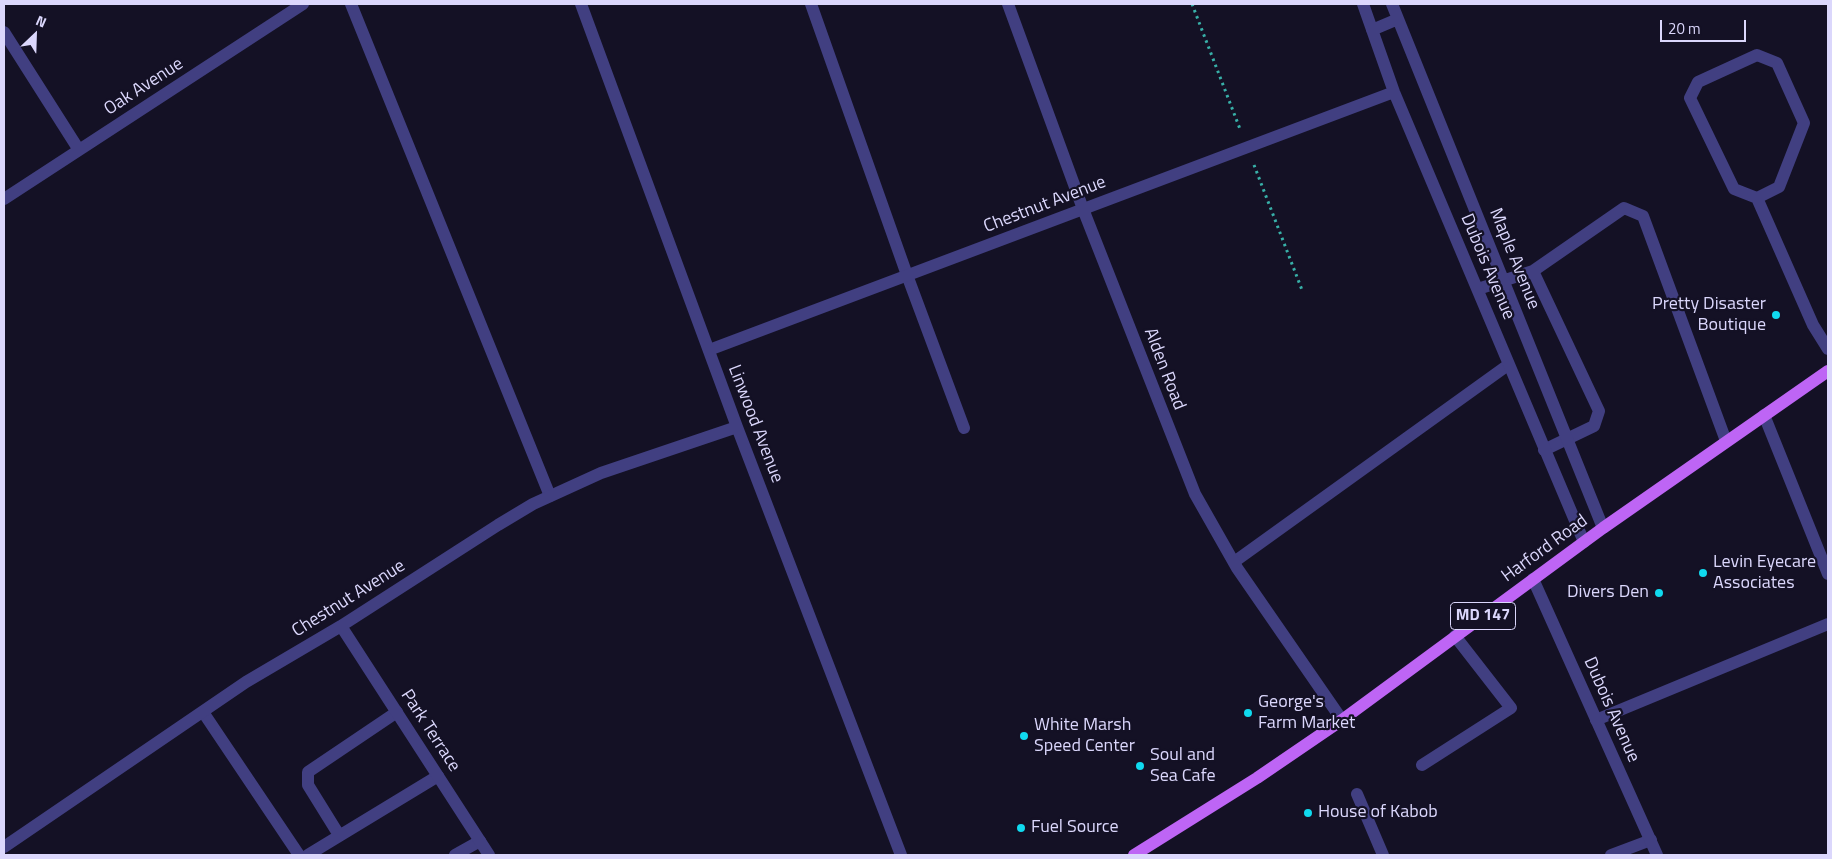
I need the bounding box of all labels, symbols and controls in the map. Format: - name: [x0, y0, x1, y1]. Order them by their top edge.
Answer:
- text: N: [33, 9, 50, 32]
- north arrow: [10, 10, 60, 60]
- scale bar: [1662, 10, 1748, 42]
- text: 20 m: [1668, 17, 1701, 40]
- street label: Oak Avenue: [100, 53, 188, 121]
- street label: Chestnut Avenue: [981, 172, 1109, 238]
- street label: Maple Avenue: [1484, 205, 1544, 313]
- street label: Dubois Avenue: [1455, 211, 1519, 323]
- place label: Pretty Disaster Boutique: [1652, 294, 1766, 336]
- marker: Pretty Disaster Boutique: [1770, 309, 1782, 321]
- street label: Alden Road: [1138, 325, 1190, 413]
- street label: Linwood Avenue: [723, 362, 787, 486]
- street label: Harford Road: [1498, 511, 1592, 587]
- place label: Levin Eyecare Associates: [1713, 552, 1816, 594]
- street label: Chestnut Avenue: [289, 556, 409, 642]
- marker: Levin Eyecare Associates: [1697, 567, 1709, 579]
- place label: Divers Den: [1567, 582, 1649, 604]
- marker: Divers Den: [1653, 587, 1665, 599]
- road number: MD 147: [1450, 602, 1516, 630]
- street label: Dubois Avenue: [1578, 654, 1644, 766]
- street label: Park Terrace: [395, 686, 465, 776]
- place label: George's Farm Market: [1258, 692, 1355, 734]
- marker: George's Farm Market: [1242, 707, 1254, 719]
- place label: White Marsh Speed Center: [1034, 715, 1135, 758]
- marker: White Marsh Speed Center: [1018, 730, 1030, 742]
- place label: Soul and Sea Cafe: [1150, 745, 1216, 788]
- marker: Soul and Sea Cafe: [1134, 760, 1146, 772]
- place label: House of Kabob: [1318, 802, 1438, 824]
- marker: House of Kabob: [1302, 807, 1314, 819]
- place label: Fuel Source: [1031, 817, 1119, 839]
- marker: Fuel Source: [1015, 822, 1027, 834]

